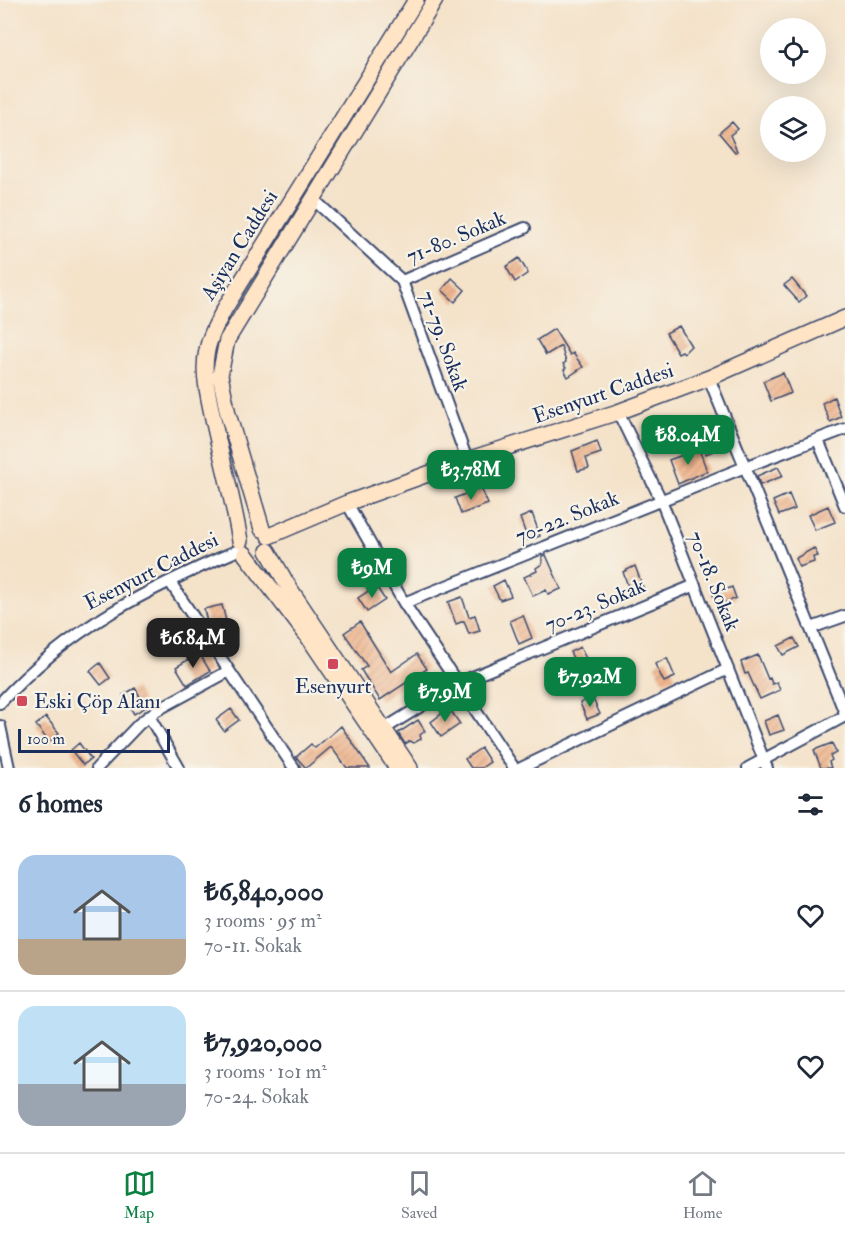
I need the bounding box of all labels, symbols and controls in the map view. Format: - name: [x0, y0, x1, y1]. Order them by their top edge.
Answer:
- map controls: [760, 18, 826, 162]
- button: locate: [760, 18, 826, 84]
- button: layers: [760, 96, 826, 162]
- street label: Aşiyan Caddesi: [194, 185, 284, 306]
- street label: 71-80. Sokak: [402, 204, 510, 270]
- street label: 71-79. Sokak: [413, 287, 474, 395]
- street label: Esenyurt Caddesi: [529, 357, 677, 430]
- pin: ₺8.04M: [639, 415, 737, 466]
- text: ₺8.04M: [655, 422, 721, 447]
- pin: ₺3.78M: [422, 450, 520, 501]
- text: ₺3.78M: [441, 457, 501, 482]
- street label: 70-22. Sokak: [511, 484, 623, 550]
- street label: Esenyurt Caddesi: [80, 526, 223, 617]
- street label: 70-18. Sokak: [681, 527, 746, 635]
- pin: ₺9M: [343, 548, 401, 599]
- text: ₺9M: [351, 555, 393, 580]
- street label: 70-23. Sokak: [541, 572, 650, 639]
- pin: ₺6.84M: [144, 618, 242, 669]
- text: ₺6.84M: [161, 625, 225, 650]
- marker: Esenyurt: [326, 657, 340, 671]
- pin: ₺7.92M: [541, 657, 639, 708]
- text: ₺7.92M: [558, 664, 622, 689]
- pin: ₺7.9M: [403, 672, 487, 723]
- place label: Esenyurt: [295, 673, 371, 700]
- text: ₺7.9M: [418, 679, 472, 704]
- place label: Eski Çöp Alanı: [34, 688, 161, 715]
- marker: Eski Çöp Alanı: [15, 694, 29, 708]
- scale bar: [18, 726, 170, 754]
- text: 100 m: [27, 729, 65, 749]
- text: 6 homes: [18, 788, 103, 820]
- icon: filters: [794, 788, 827, 821]
- text: ₺6,840,000: [204, 876, 324, 908]
- icon: home: [66, 879, 138, 951]
- icon: heart: [794, 899, 827, 932]
- text: 3 rooms · 95 m²: [204, 908, 322, 933]
- text: 70-11. Sokak: [204, 933, 302, 958]
- text: ₺7,920,000: [204, 1027, 322, 1059]
- icon: home: [66, 1030, 138, 1102]
- icon: heart: [794, 1050, 827, 1083]
- text: 3 rooms · 101 m²: [204, 1059, 327, 1084]
- text: 70-24. Sokak: [204, 1084, 309, 1109]
- tab: Map: [123, 1167, 156, 1223]
- tab: Saved: [401, 1167, 437, 1223]
- tab: Home: [683, 1167, 722, 1223]

